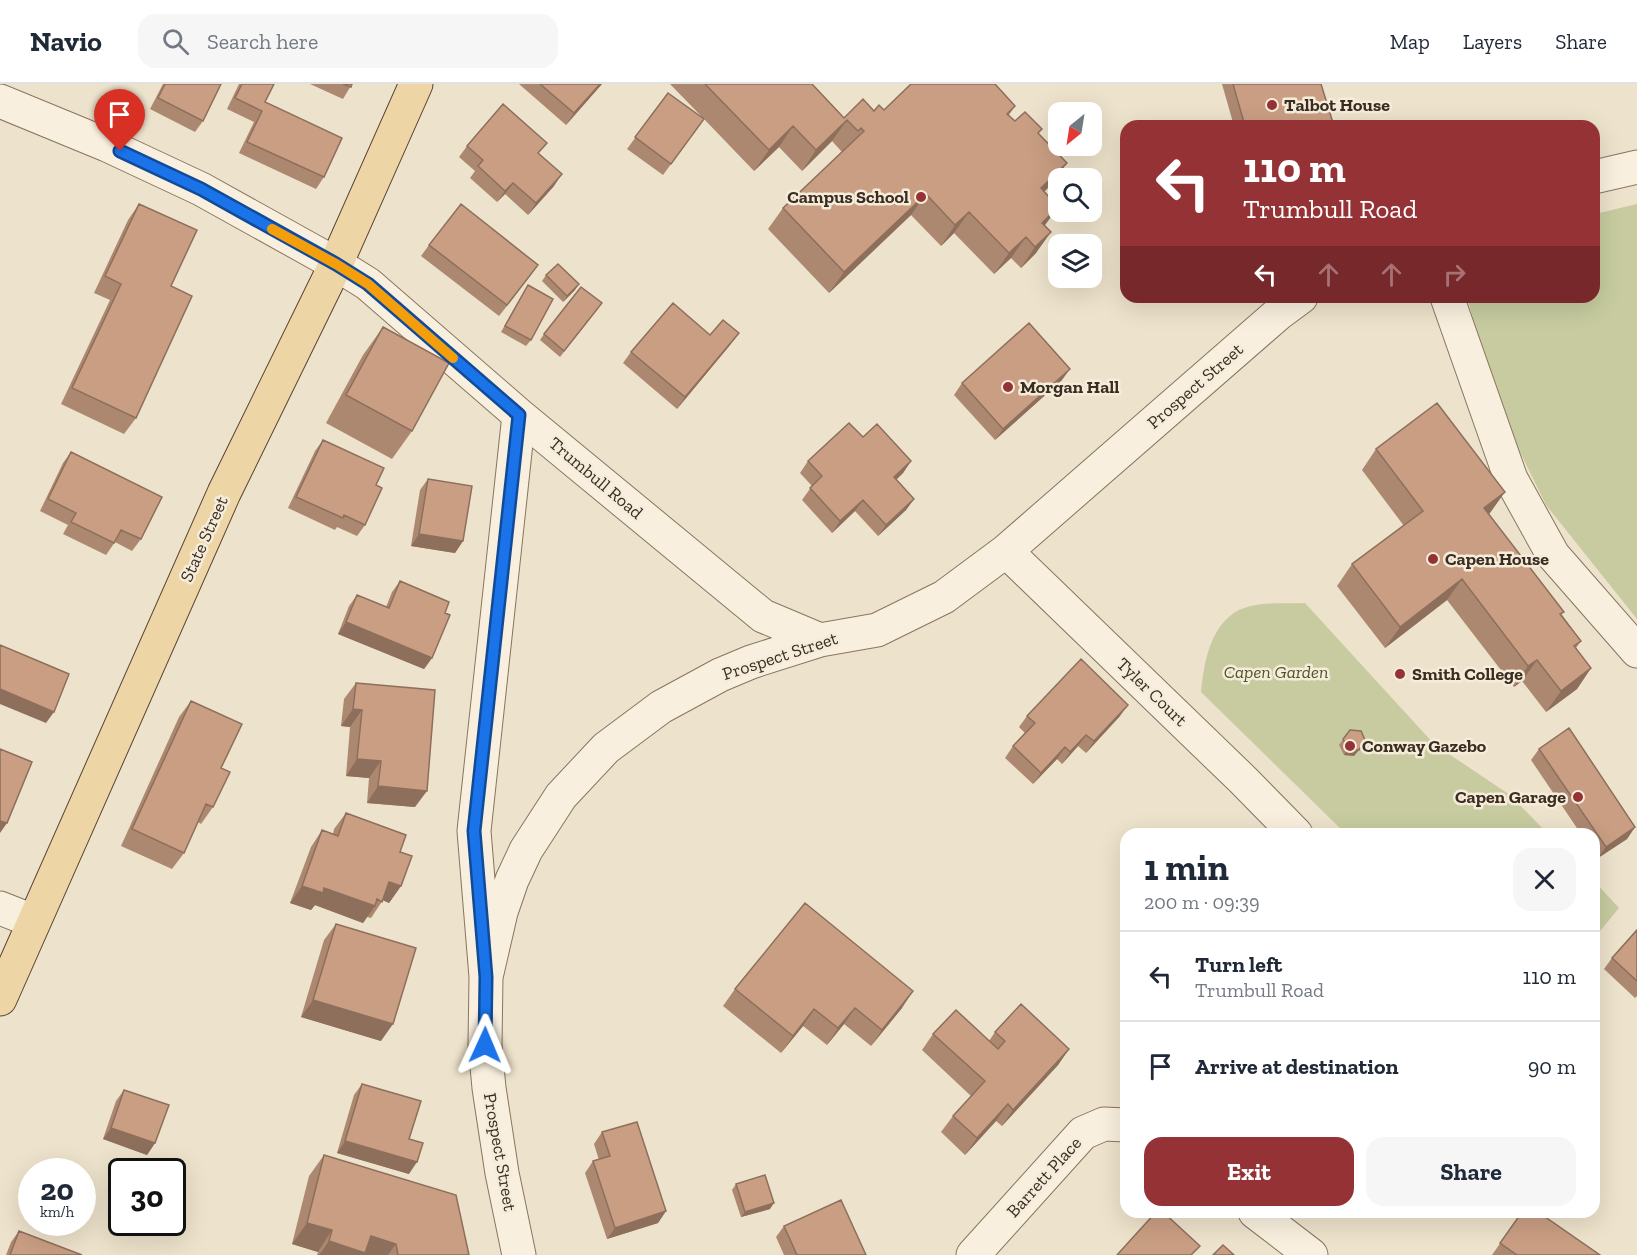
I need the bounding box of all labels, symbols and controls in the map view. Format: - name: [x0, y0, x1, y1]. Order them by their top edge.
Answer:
- search box: [138, 14, 558, 68]
- text: Navio: [30, 25, 102, 58]
- icon: search: [159, 25, 192, 58]
- text: Search here: [207, 28, 318, 55]
- text: Map: [1390, 29, 1430, 54]
- text: Layers: [1463, 29, 1522, 54]
- text: Share: [1555, 29, 1607, 54]
- pin: [94, 89, 145, 151]
- place label: Talbot House: [1284, 94, 1390, 116]
- icon: arrive: [103, 98, 136, 131]
- marker: Talbot House: [1265, 98, 1279, 112]
- north arrow: [1048, 102, 1102, 156]
- map controls: [1048, 102, 1102, 288]
- text: 110 m: [1243, 142, 1346, 193]
- icon: left: [1144, 144, 1222, 222]
- button: search: [1048, 168, 1102, 222]
- place label: Campus School: [787, 186, 909, 208]
- marker: Campus School: [914, 190, 928, 204]
- text: Trumbull Road: [1243, 193, 1417, 225]
- button: layers: [1048, 234, 1102, 288]
- icon: left: [1249, 258, 1282, 291]
- icon: ahead: [1312, 258, 1345, 291]
- icon: ahead: [1375, 258, 1408, 291]
- icon: right: [1438, 258, 1471, 291]
- street label: Prospect Street: [1143, 338, 1248, 434]
- place label: Morgan Hall: [1020, 376, 1120, 398]
- marker: Morgan Hall: [1001, 380, 1015, 394]
- street label: Trumbull Road: [544, 432, 648, 524]
- street label: State Street: [175, 492, 233, 585]
- place label: Capen House: [1445, 548, 1549, 570]
- marker: Capen House: [1426, 552, 1440, 566]
- street label: Prospect Street: [720, 627, 841, 685]
- street label: Tyler Court: [1112, 653, 1192, 731]
- park label: Capen Garden: [1224, 661, 1328, 683]
- place label: Smith College: [1412, 663, 1523, 685]
- marker: Smith College: [1393, 667, 1407, 681]
- place label: Conway Gazebo: [1362, 735, 1487, 757]
- marker: Conway Gazebo: [1343, 739, 1357, 753]
- place label: Capen Garage: [1455, 786, 1566, 808]
- marker: Capen Garage: [1571, 790, 1585, 804]
- text: 1 min: [1144, 846, 1229, 889]
- button: close: [1513, 848, 1576, 911]
- text: 200 m · 09:39: [1144, 890, 1260, 914]
- text: Turn left: [1195, 951, 1282, 978]
- icon: left: [1144, 960, 1177, 993]
- text: 110 m: [1522, 963, 1576, 990]
- text: Trumbull Road: [1195, 978, 1324, 1002]
- position arrow: [453, 1013, 517, 1077]
- icon: arrive: [1144, 1050, 1177, 1083]
- text: Arrive at destination: [1195, 1053, 1398, 1080]
- text: 90 m: [1528, 1053, 1576, 1080]
- street label: Prospect Street: [479, 1091, 521, 1213]
- street label: Barrett Place: [1002, 1132, 1086, 1222]
- button: Exit: [1144, 1137, 1354, 1206]
- button: Share: [1366, 1137, 1576, 1206]
- speed limit sign: 30: [108, 1158, 186, 1236]
- text: 20: [40, 1172, 74, 1208]
- text: km/h: [40, 1203, 74, 1221]

